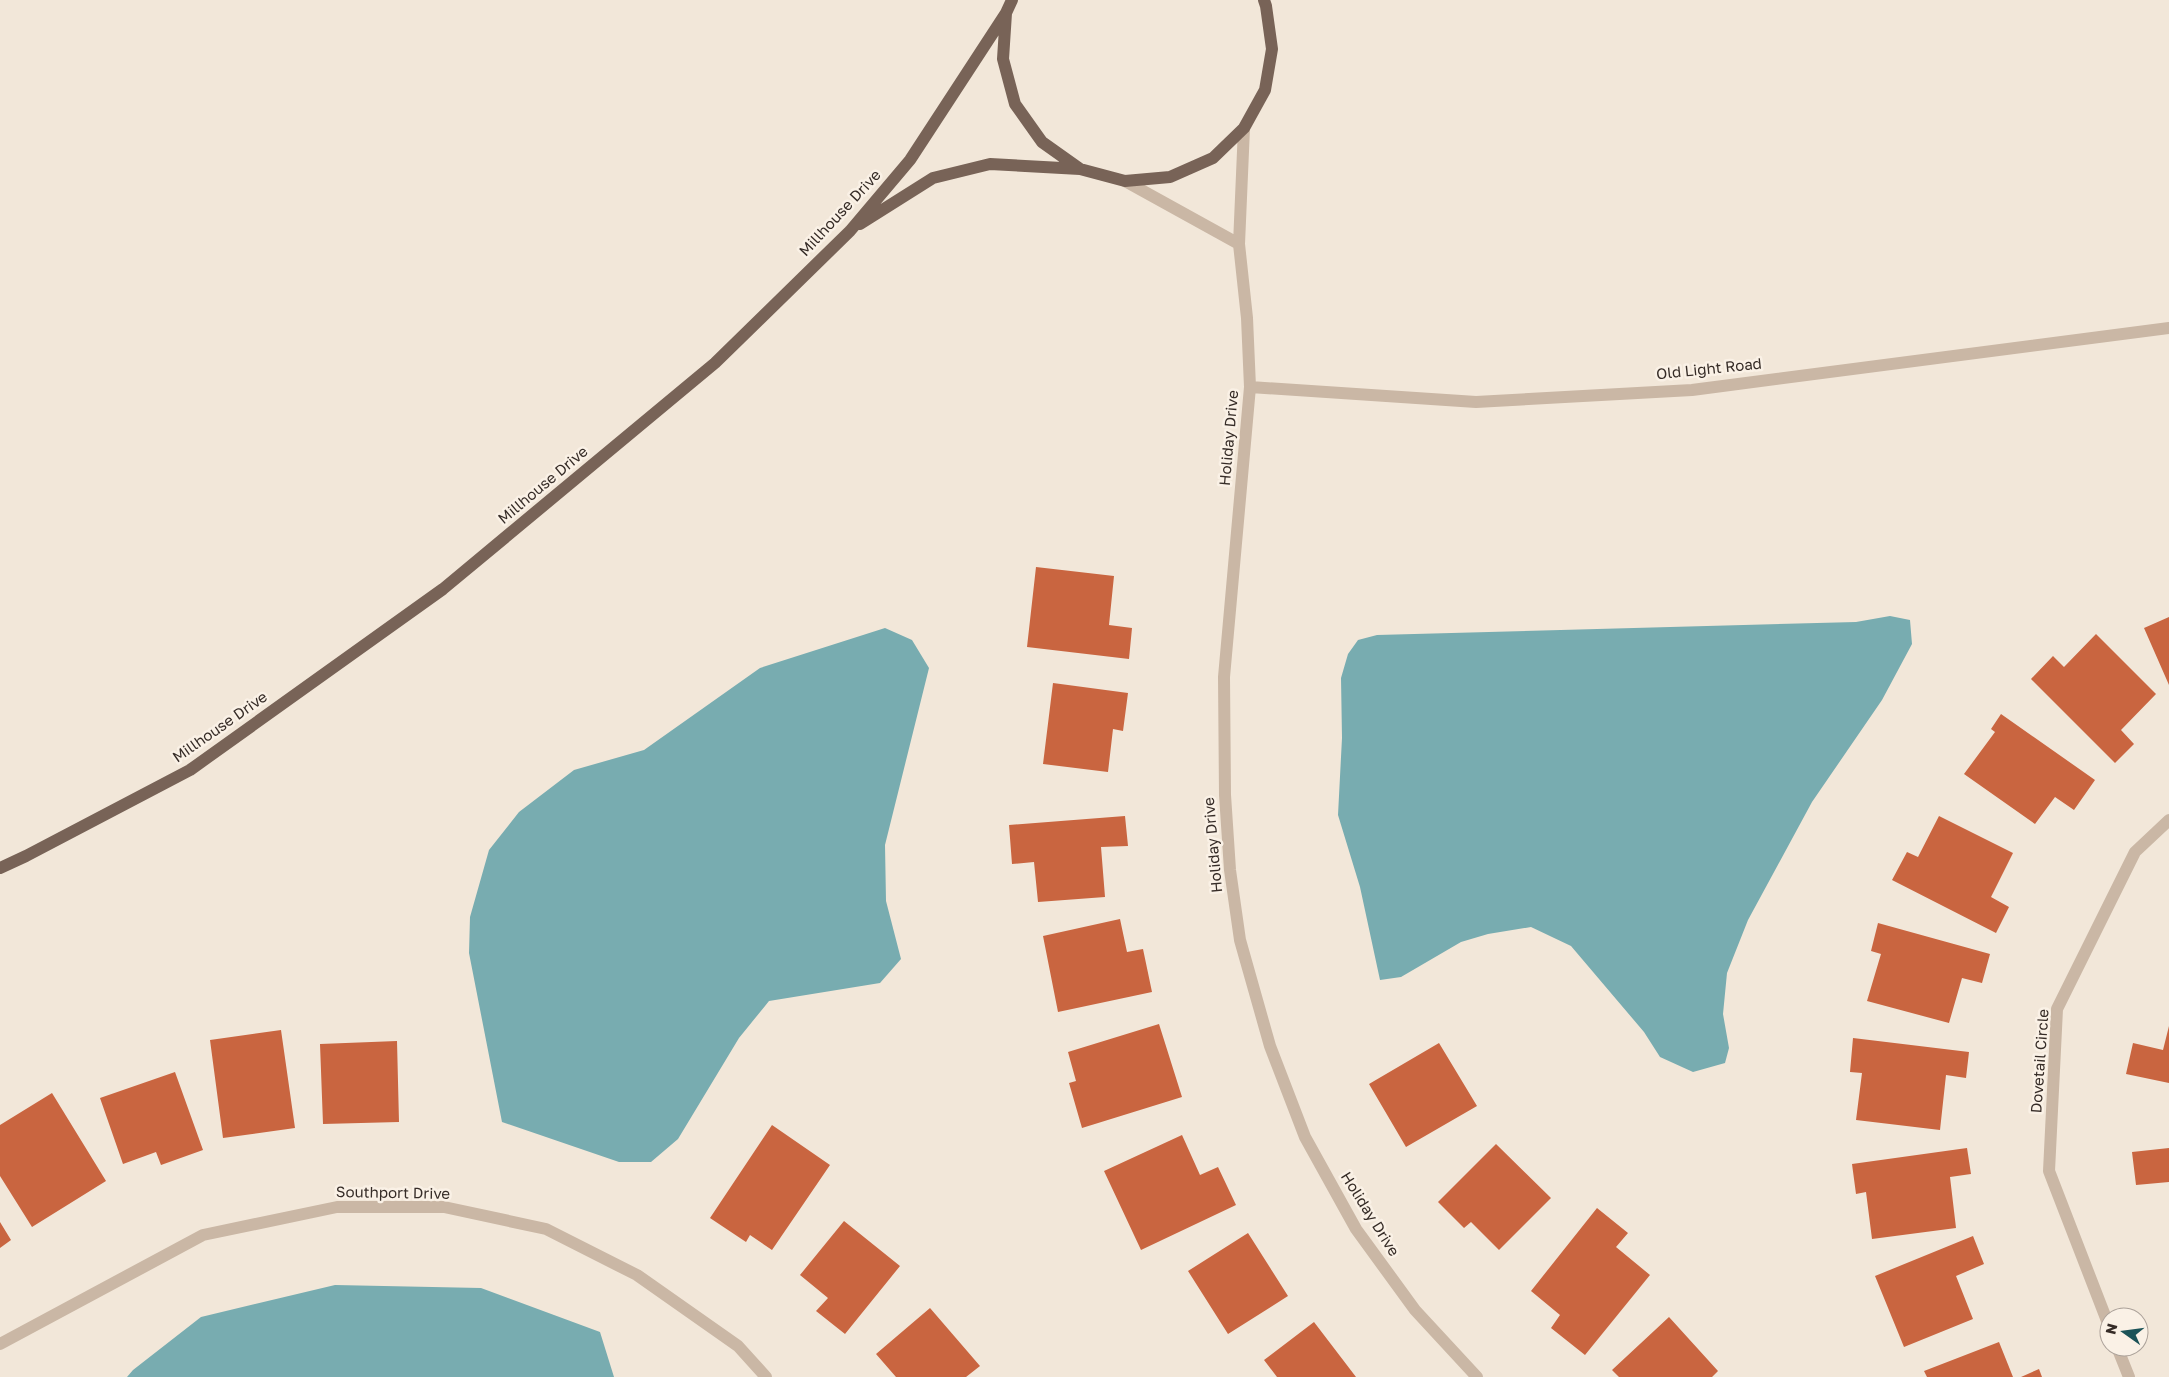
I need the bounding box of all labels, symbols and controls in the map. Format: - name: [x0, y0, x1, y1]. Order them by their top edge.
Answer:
- street label: Millhouse Drive: [795, 165, 884, 259]
- street label: Old Light Road: [1655, 354, 1763, 383]
- street label: Holiday Drive: [1215, 389, 1241, 486]
- street label: Millhouse Drive: [494, 441, 591, 527]
- street label: Millhouse Drive: [169, 687, 270, 766]
- street label: Holiday Drive: [1199, 796, 1225, 894]
- street label: Dovetail Circle: [2026, 1008, 2052, 1114]
- street label: Holiday Drive: [1338, 1168, 1404, 1259]
- street label: Southport Drive: [336, 1182, 451, 1202]
- north arrow: [2099, 1307, 2149, 1357]
- text: N: [2101, 1322, 2120, 1336]

